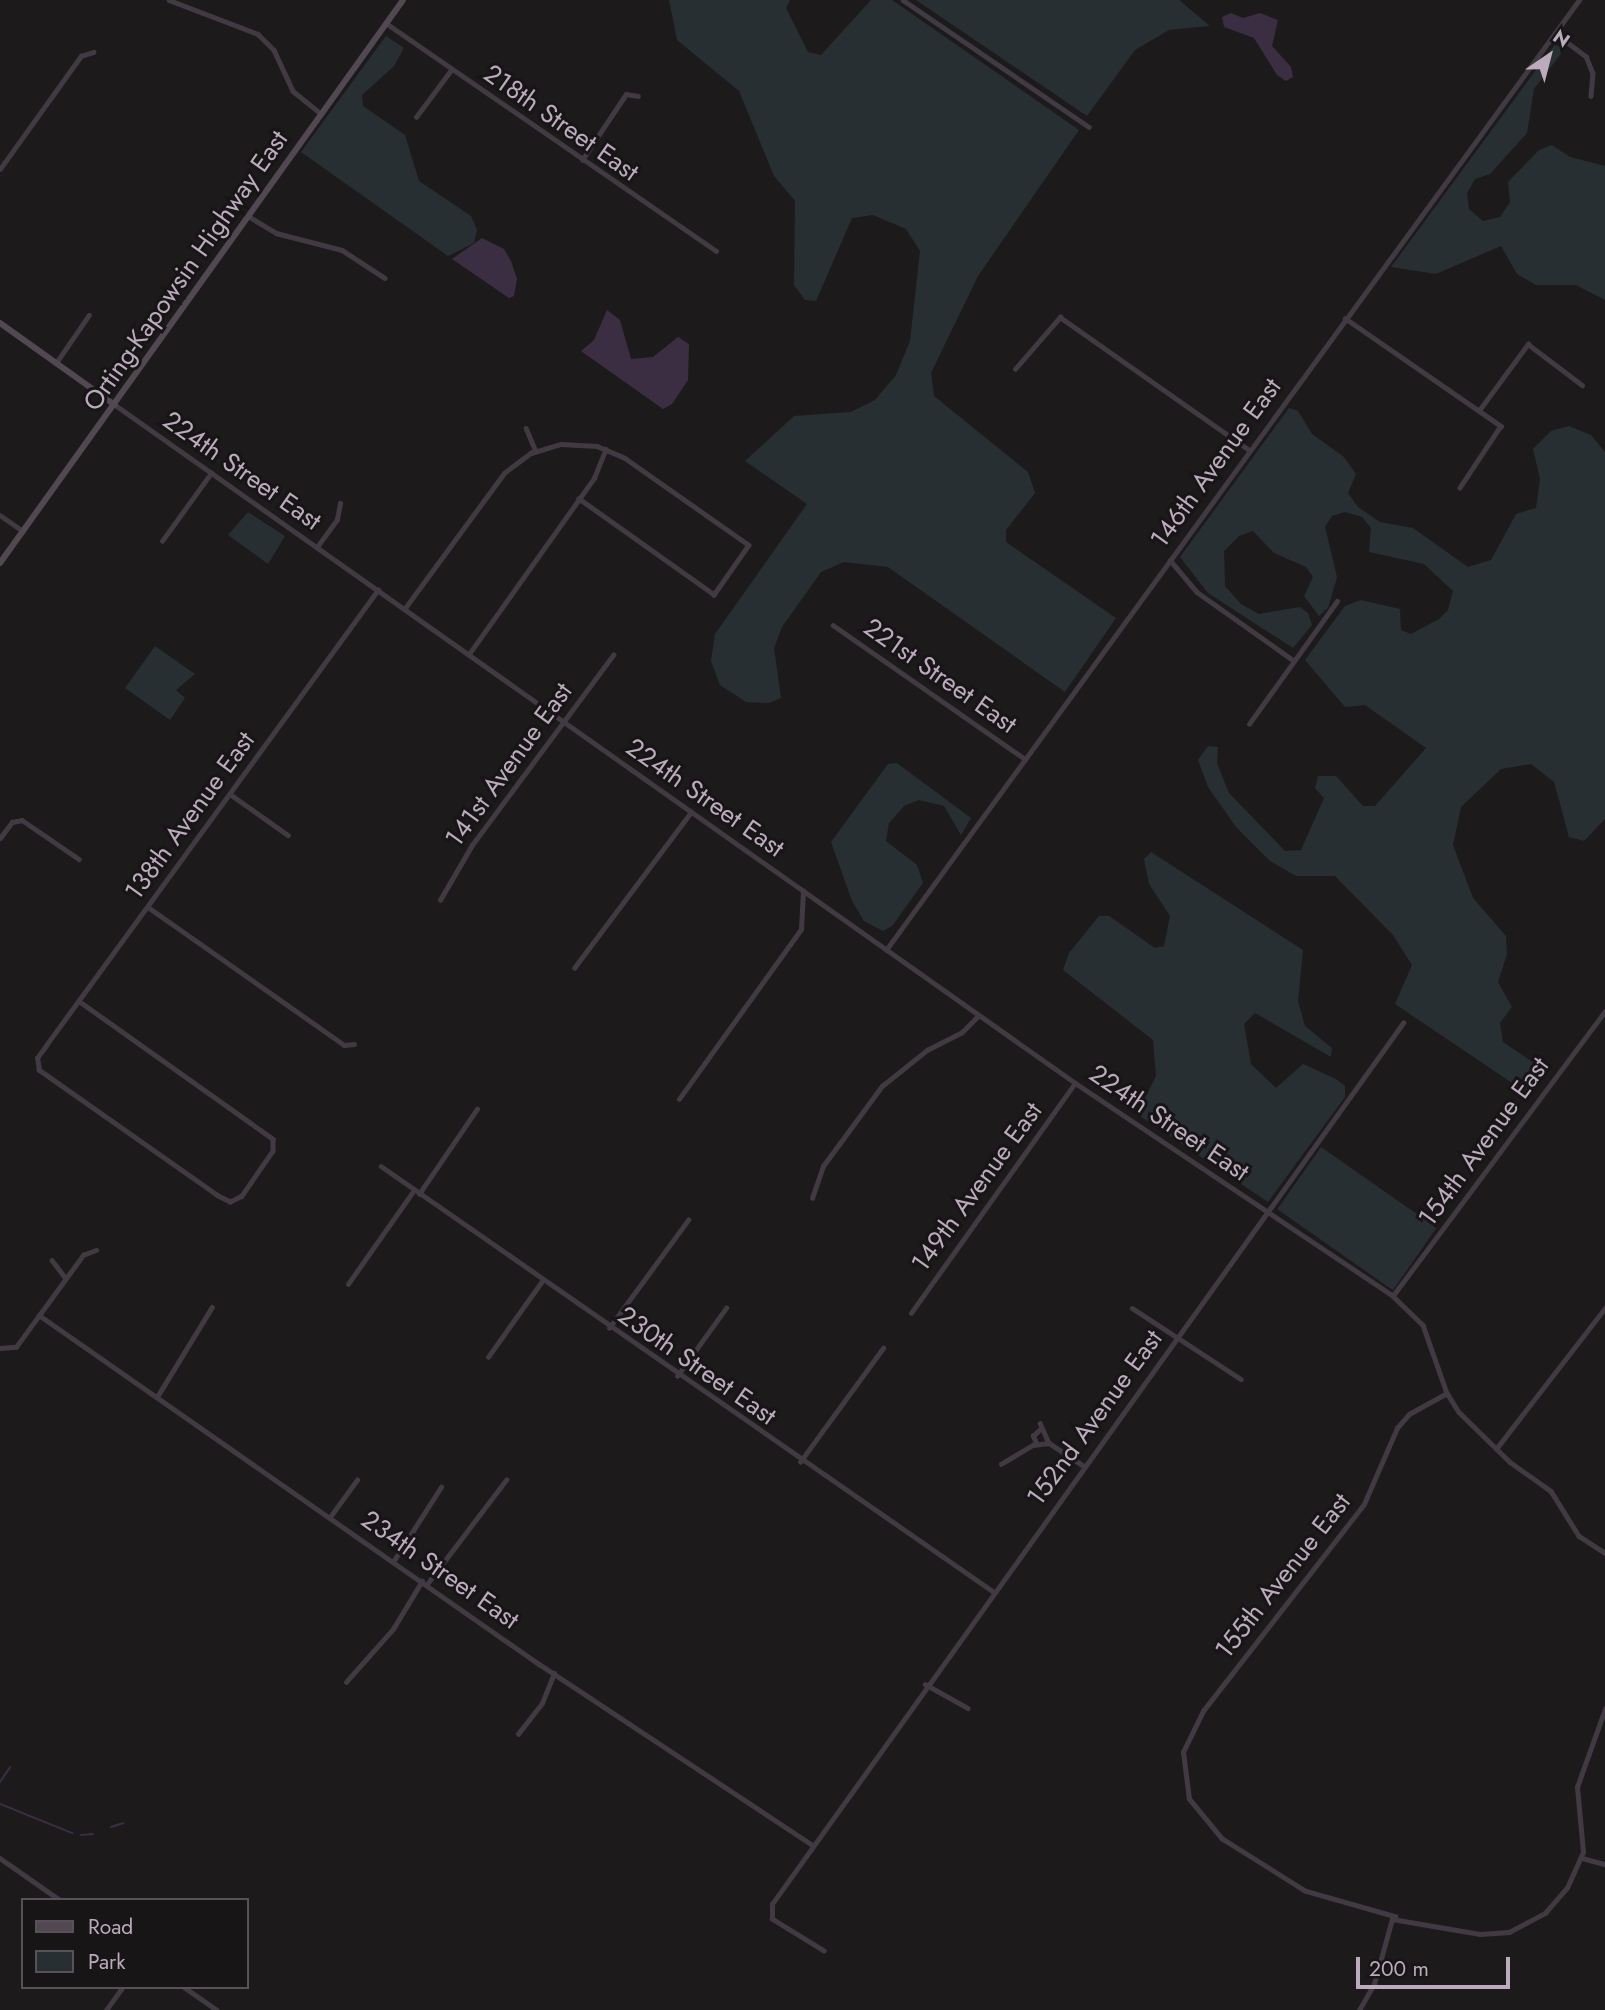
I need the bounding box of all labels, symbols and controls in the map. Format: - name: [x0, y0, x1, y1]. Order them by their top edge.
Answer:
- north arrow: [1514, 21, 1584, 91]
- text: N: [1547, 23, 1575, 54]
- street label: 218th Street East: [478, 58, 644, 188]
- street label: Orting-Kapowsin Highway East: [77, 125, 295, 417]
- street label: 146th Avenue East: [1144, 372, 1288, 554]
- street label: 224th Street East: [157, 405, 327, 537]
- street label: 221st Street East: [858, 612, 1022, 740]
- street label: 141st Avenue East: [439, 677, 579, 853]
- street label: 138th Avenue East: [119, 726, 261, 906]
- street label: 224th Street East: [620, 732, 790, 864]
- street label: 154th Avenue East: [1412, 1051, 1556, 1233]
- street label: 224th Street East: [1083, 1058, 1255, 1188]
- street label: 149th Avenue East: [905, 1096, 1049, 1278]
- street label: 230th Street East: [612, 1300, 782, 1432]
- street label: 152nd Avenue East: [1021, 1324, 1169, 1512]
- street label: 155th Avenue East: [1209, 1487, 1357, 1665]
- street label: 234th Street East: [355, 1504, 525, 1636]
- legend: [21, 1898, 248, 1989]
- text: Road: [88, 1912, 133, 1942]
- scale bar: [1360, 1944, 1514, 1988]
- text: Park: [88, 1947, 125, 1977]
- text: 200 m: [1369, 1954, 1429, 1984]

